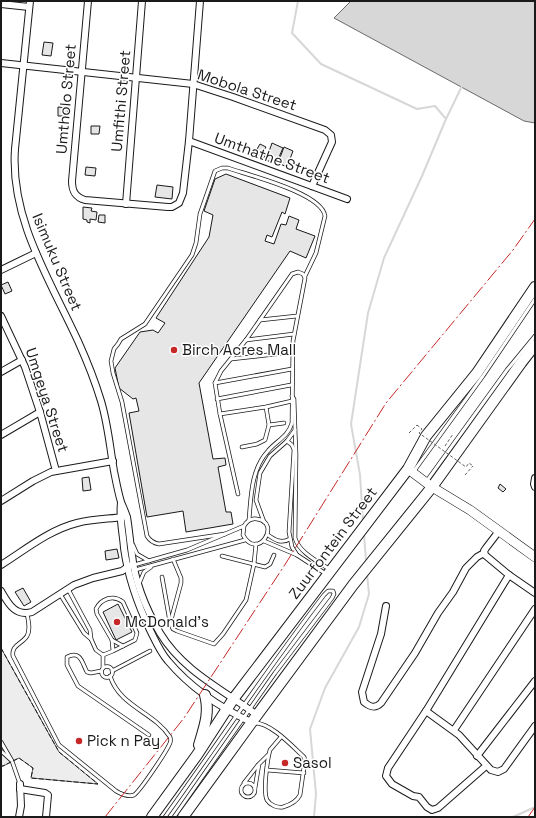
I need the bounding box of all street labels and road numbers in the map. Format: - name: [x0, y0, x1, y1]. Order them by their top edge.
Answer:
- street label: Umtholo Street: [51, 43, 80, 155]
- street label: Umfithi Street: [107, 49, 134, 153]
- street label: Mobola Street: [195, 65, 299, 115]
- street label: Umthathe Street: [212, 128, 333, 187]
- street label: Isimuku Street: [28, 210, 87, 314]
- street label: Umgeya Street: [22, 345, 73, 455]
- street label: Zuurfontein Street: [284, 483, 381, 602]

